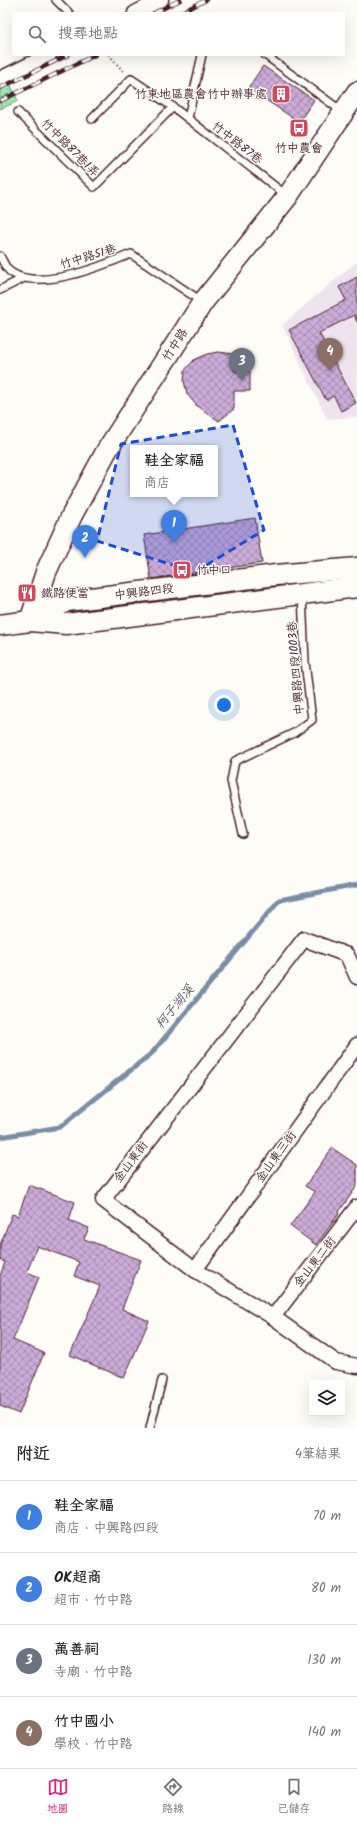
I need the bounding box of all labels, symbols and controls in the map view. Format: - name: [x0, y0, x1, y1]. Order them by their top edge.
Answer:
- search box: [12, 12, 345, 56]
- text: 搜尋地點: [58, 22, 118, 46]
- icon: search: [26, 23, 48, 45]
- building icon: 竹東地區農會竹中辦事處: [270, 83, 292, 105]
- place label: 竹東地區農會竹中辦事處: [135, 85, 267, 104]
- street label: 竹中路87巷1弄: [36, 114, 104, 182]
- street label: 竹中路87巷: [207, 117, 267, 169]
- bus stop icon: 竹中農會: [288, 117, 310, 139]
- place label: 竹中農會: [275, 139, 323, 158]
- street label: 竹中路51巷: [57, 239, 119, 275]
- street label: 竹中路: [157, 325, 193, 365]
- pin: 4: [317, 338, 343, 371]
- pin: 3: [229, 348, 255, 381]
- popup: [130, 445, 218, 497]
- text: 鞋全家福: [144, 449, 204, 473]
- text: 商店: [144, 473, 170, 494]
- pin: 1: [161, 510, 187, 543]
- pin: 2: [72, 525, 98, 558]
- bus stop icon: 竹中口: [171, 559, 193, 581]
- place label: 竹中口: [196, 561, 232, 580]
- street label: 中興路四段: [113, 579, 175, 605]
- restaurant icon: 鐵路便當: [16, 582, 38, 604]
- place label: 鐵路便當: [41, 584, 89, 603]
- street label: 中興路四段1003巷: [282, 620, 310, 716]
- your location: [214, 695, 234, 715]
- water label: 柯子湖溪: [150, 980, 200, 1034]
- street label: 金山東三街: [251, 1127, 301, 1187]
- street label: 金山東街: [109, 1137, 153, 1187]
- street label: 金山東二街: [289, 1233, 341, 1291]
- map controls: [309, 1380, 345, 1416]
- button: layers: [309, 1380, 345, 1416]
- text: 附近: [16, 1441, 50, 1468]
- text: 4筆結果: [295, 1444, 341, 1465]
- text: 鞋全家福: [54, 1494, 114, 1518]
- text: 1: [27, 1506, 31, 1527]
- text: 70 m: [313, 1506, 341, 1527]
- text: 商店 · 中興路四段: [54, 1518, 159, 1539]
- text: OK超商: [54, 1566, 102, 1590]
- text: 2: [25, 1578, 33, 1599]
- text: 80 m: [311, 1578, 341, 1599]
- text: 超市 · 竹中路: [54, 1590, 133, 1611]
- text: 萬善祠: [54, 1638, 99, 1662]
- text: 3: [25, 1650, 33, 1671]
- text: 130 m: [307, 1650, 341, 1671]
- text: 寺廟 · 竹中路: [54, 1662, 133, 1683]
- text: 竹中國小: [54, 1710, 114, 1734]
- text: 4: [25, 1722, 33, 1743]
- text: 140 m: [308, 1722, 341, 1743]
- text: 學校 · 竹中路: [54, 1734, 133, 1755]
- tab: 地圖: [47, 1776, 69, 1818]
- tab: 路線: [162, 1776, 184, 1818]
- tab: 已儲存: [277, 1776, 310, 1818]

